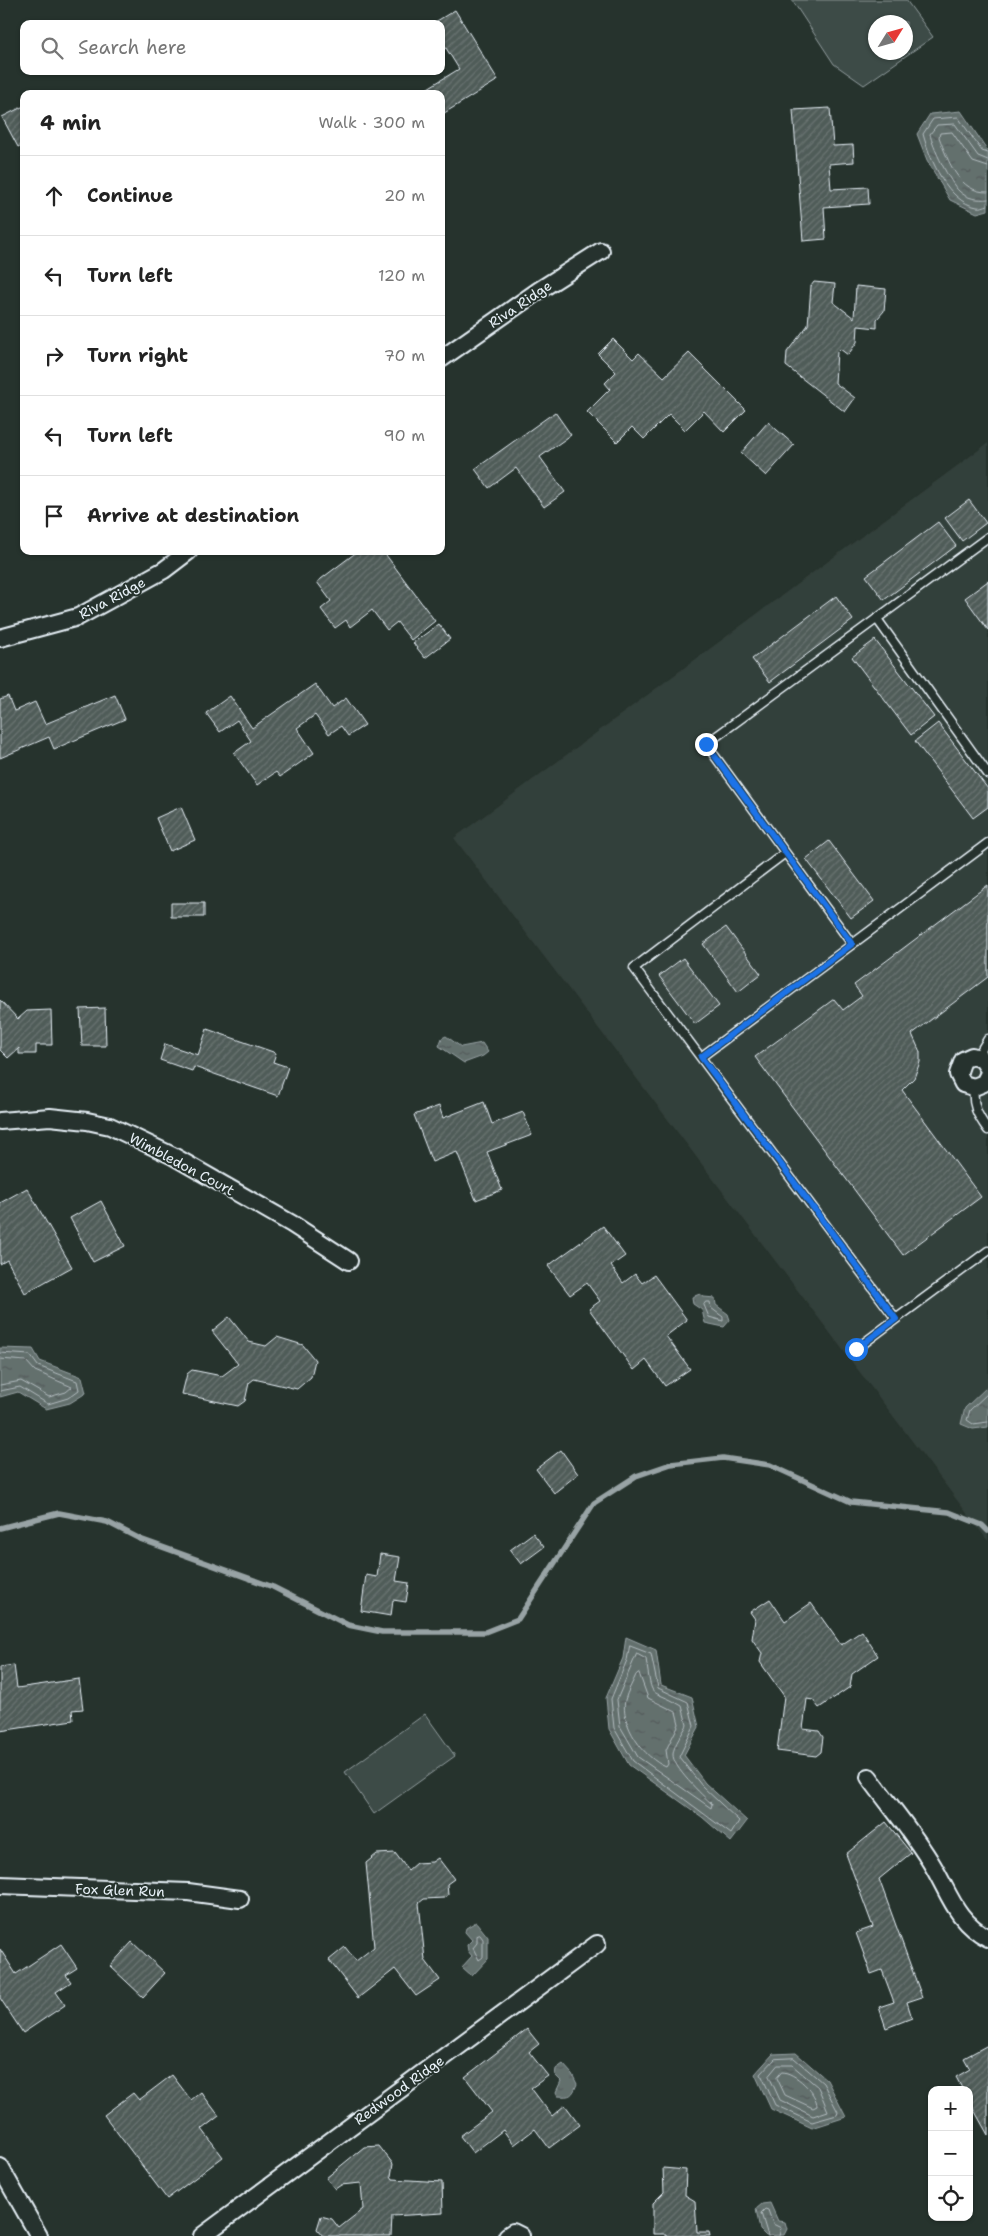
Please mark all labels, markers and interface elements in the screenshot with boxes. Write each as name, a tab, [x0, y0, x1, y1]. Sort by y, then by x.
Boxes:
north arrow	[868, 15, 913, 60]
search box	[20, 20, 445, 75]
icon: search	[38, 34, 66, 62]
text: Search here	[78, 35, 187, 60]
text: 4 min	[40, 109, 101, 137]
text: Walk · 300 m	[318, 112, 425, 133]
icon: ahead	[40, 182, 68, 210]
text: Continue	[87, 183, 173, 208]
text: 20 m	[384, 185, 425, 206]
icon: left	[40, 262, 68, 290]
text: Turn left	[87, 263, 173, 288]
text: 120 m	[378, 265, 425, 286]
street label: Riva Ridge	[485, 276, 555, 332]
icon: right	[40, 342, 68, 370]
text: Turn right	[87, 343, 188, 368]
text: 70 m	[384, 345, 425, 366]
icon: left	[40, 422, 68, 450]
text: Turn left	[87, 423, 173, 448]
text: 90 m	[384, 425, 425, 446]
icon: arrive	[40, 502, 68, 530]
text: Arrive at destination	[87, 503, 299, 528]
street label: Riva Ridge	[76, 573, 148, 623]
route end	[695, 733, 718, 756]
street label: Wimbledon Court	[126, 1129, 238, 1199]
route start	[845, 1338, 868, 1361]
street label: Fox Glen Run	[75, 1879, 165, 1901]
street label: Redwood Ridge	[350, 2051, 448, 2129]
map controls	[928, 2086, 973, 2221]
button: +	[928, 2086, 973, 2131]
button: −	[928, 2131, 973, 2176]
button: locate	[928, 2176, 973, 2221]

